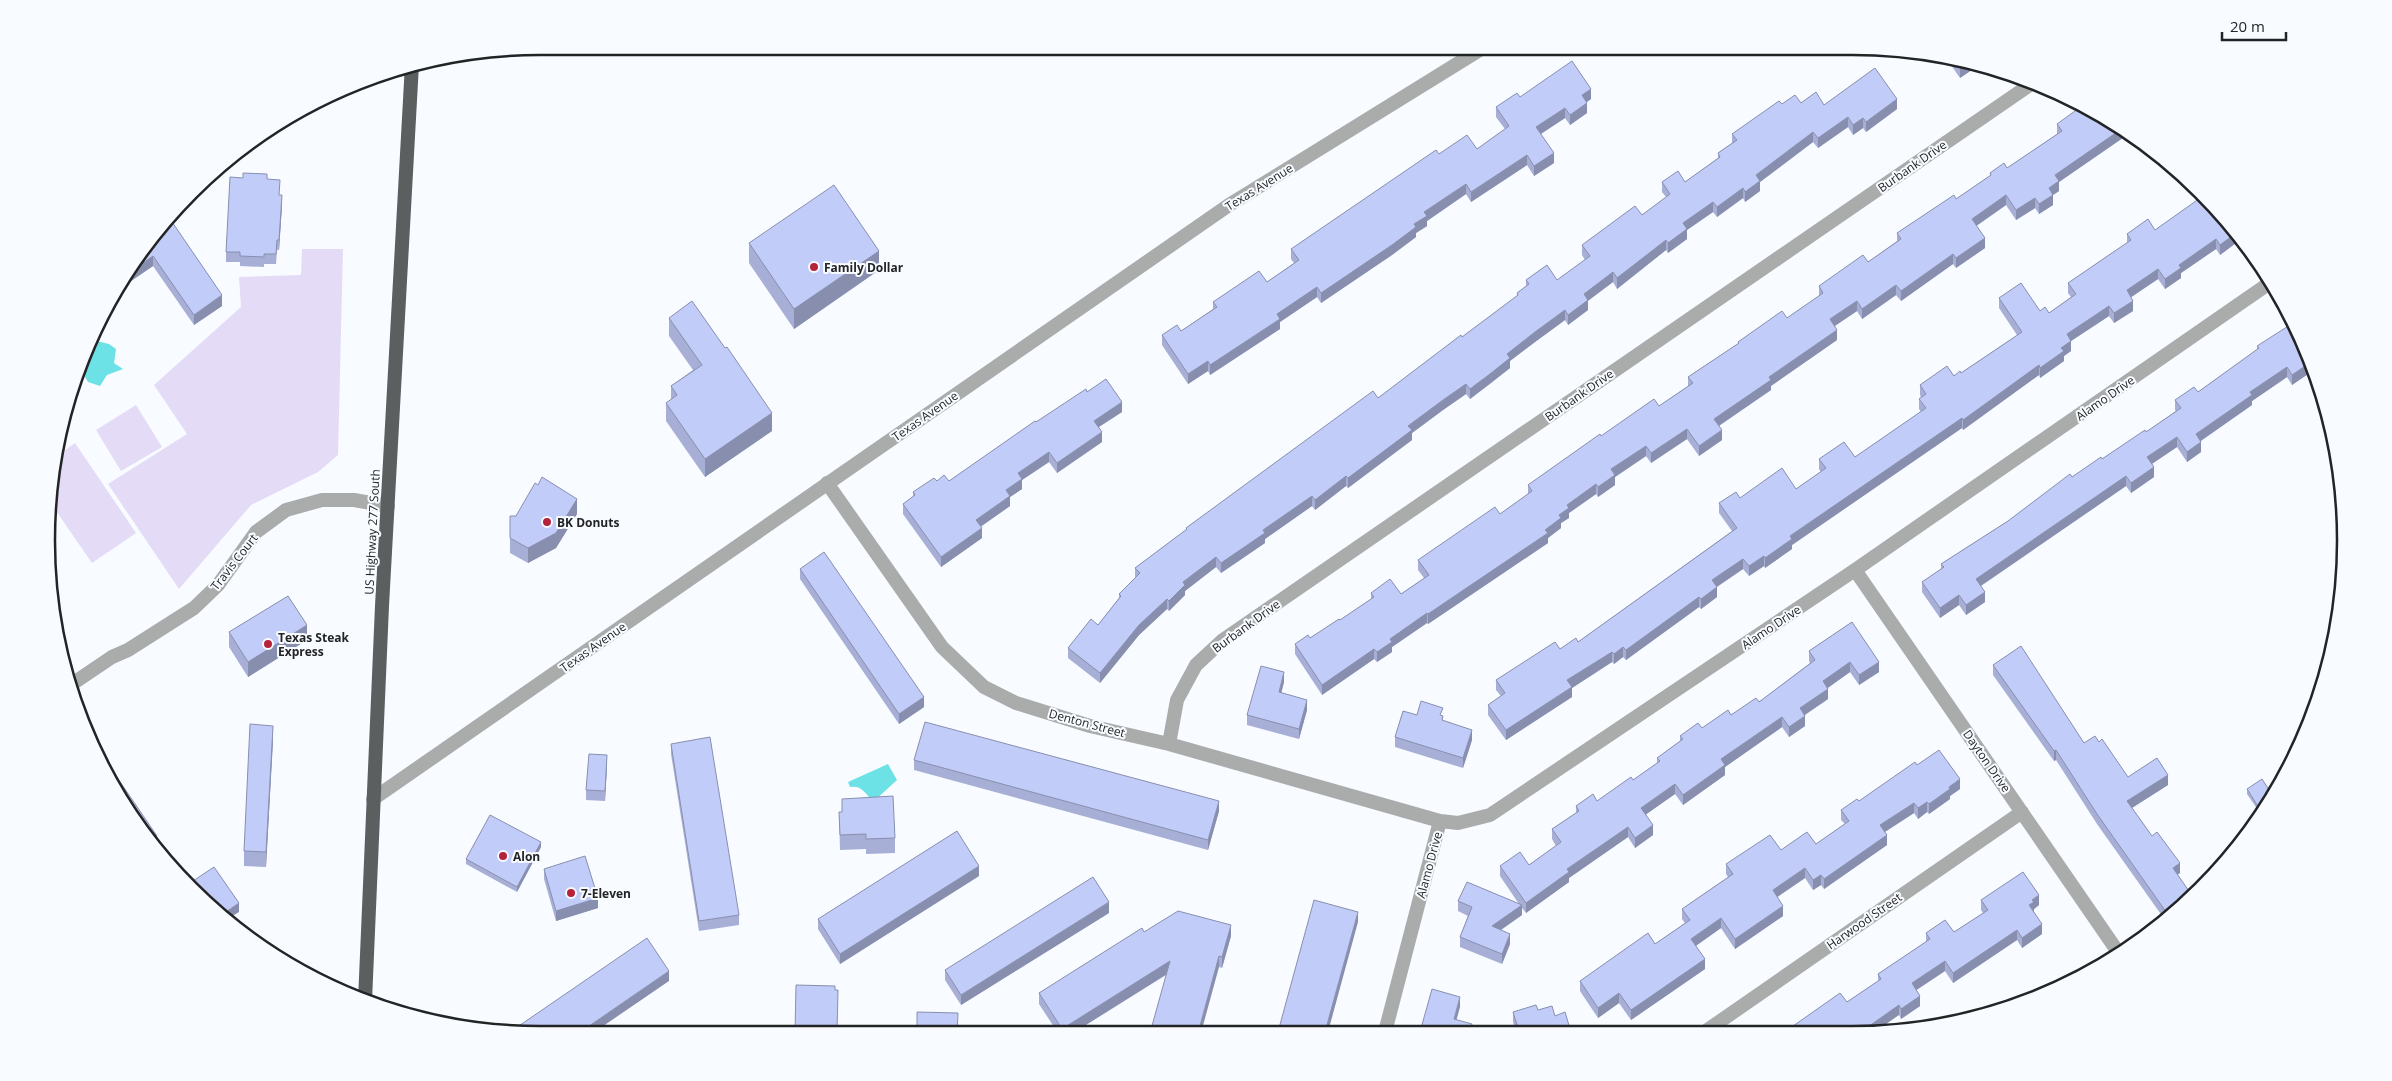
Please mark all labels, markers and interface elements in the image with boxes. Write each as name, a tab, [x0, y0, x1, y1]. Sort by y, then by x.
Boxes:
scale bar	[2222, 10, 2286, 42]
text: 20 m	[2230, 16, 2265, 36]
street label: Burbank Drive	[1874, 136, 1950, 196]
street label: Texas Avenue	[1222, 159, 1296, 215]
place label: Family Dollar	[824, 259, 904, 276]
marker: Family Dollar	[808, 261, 820, 273]
street label: Burbank Drive	[1541, 365, 1617, 425]
street label: Alamo Drive	[2072, 371, 2138, 424]
street label: Texas Avenue	[889, 387, 962, 445]
street label: US Highway 277 South	[360, 469, 384, 595]
place label: BK Donuts	[557, 514, 619, 531]
marker: BK Donuts	[541, 516, 553, 528]
street label: Travis Court	[207, 530, 261, 594]
street label: Burbank Drive	[1209, 595, 1284, 656]
street label: Alamo Drive	[1738, 601, 1804, 653]
street label: Texas Avenue	[557, 618, 630, 676]
place label: Texas Steak Express	[278, 629, 349, 660]
marker: Texas Steak Express	[262, 638, 274, 650]
street label: Denton Street	[1047, 705, 1127, 741]
street label: Dayton Drive	[1959, 726, 2015, 796]
street label: Alamo Drive	[1412, 830, 1446, 900]
place label: Alon	[513, 848, 540, 865]
marker: Alon	[497, 850, 509, 862]
place label: 7-Eleven	[581, 885, 631, 902]
marker: 7-Eleven	[565, 887, 577, 899]
street label: Harwood Street	[1823, 889, 1905, 953]

